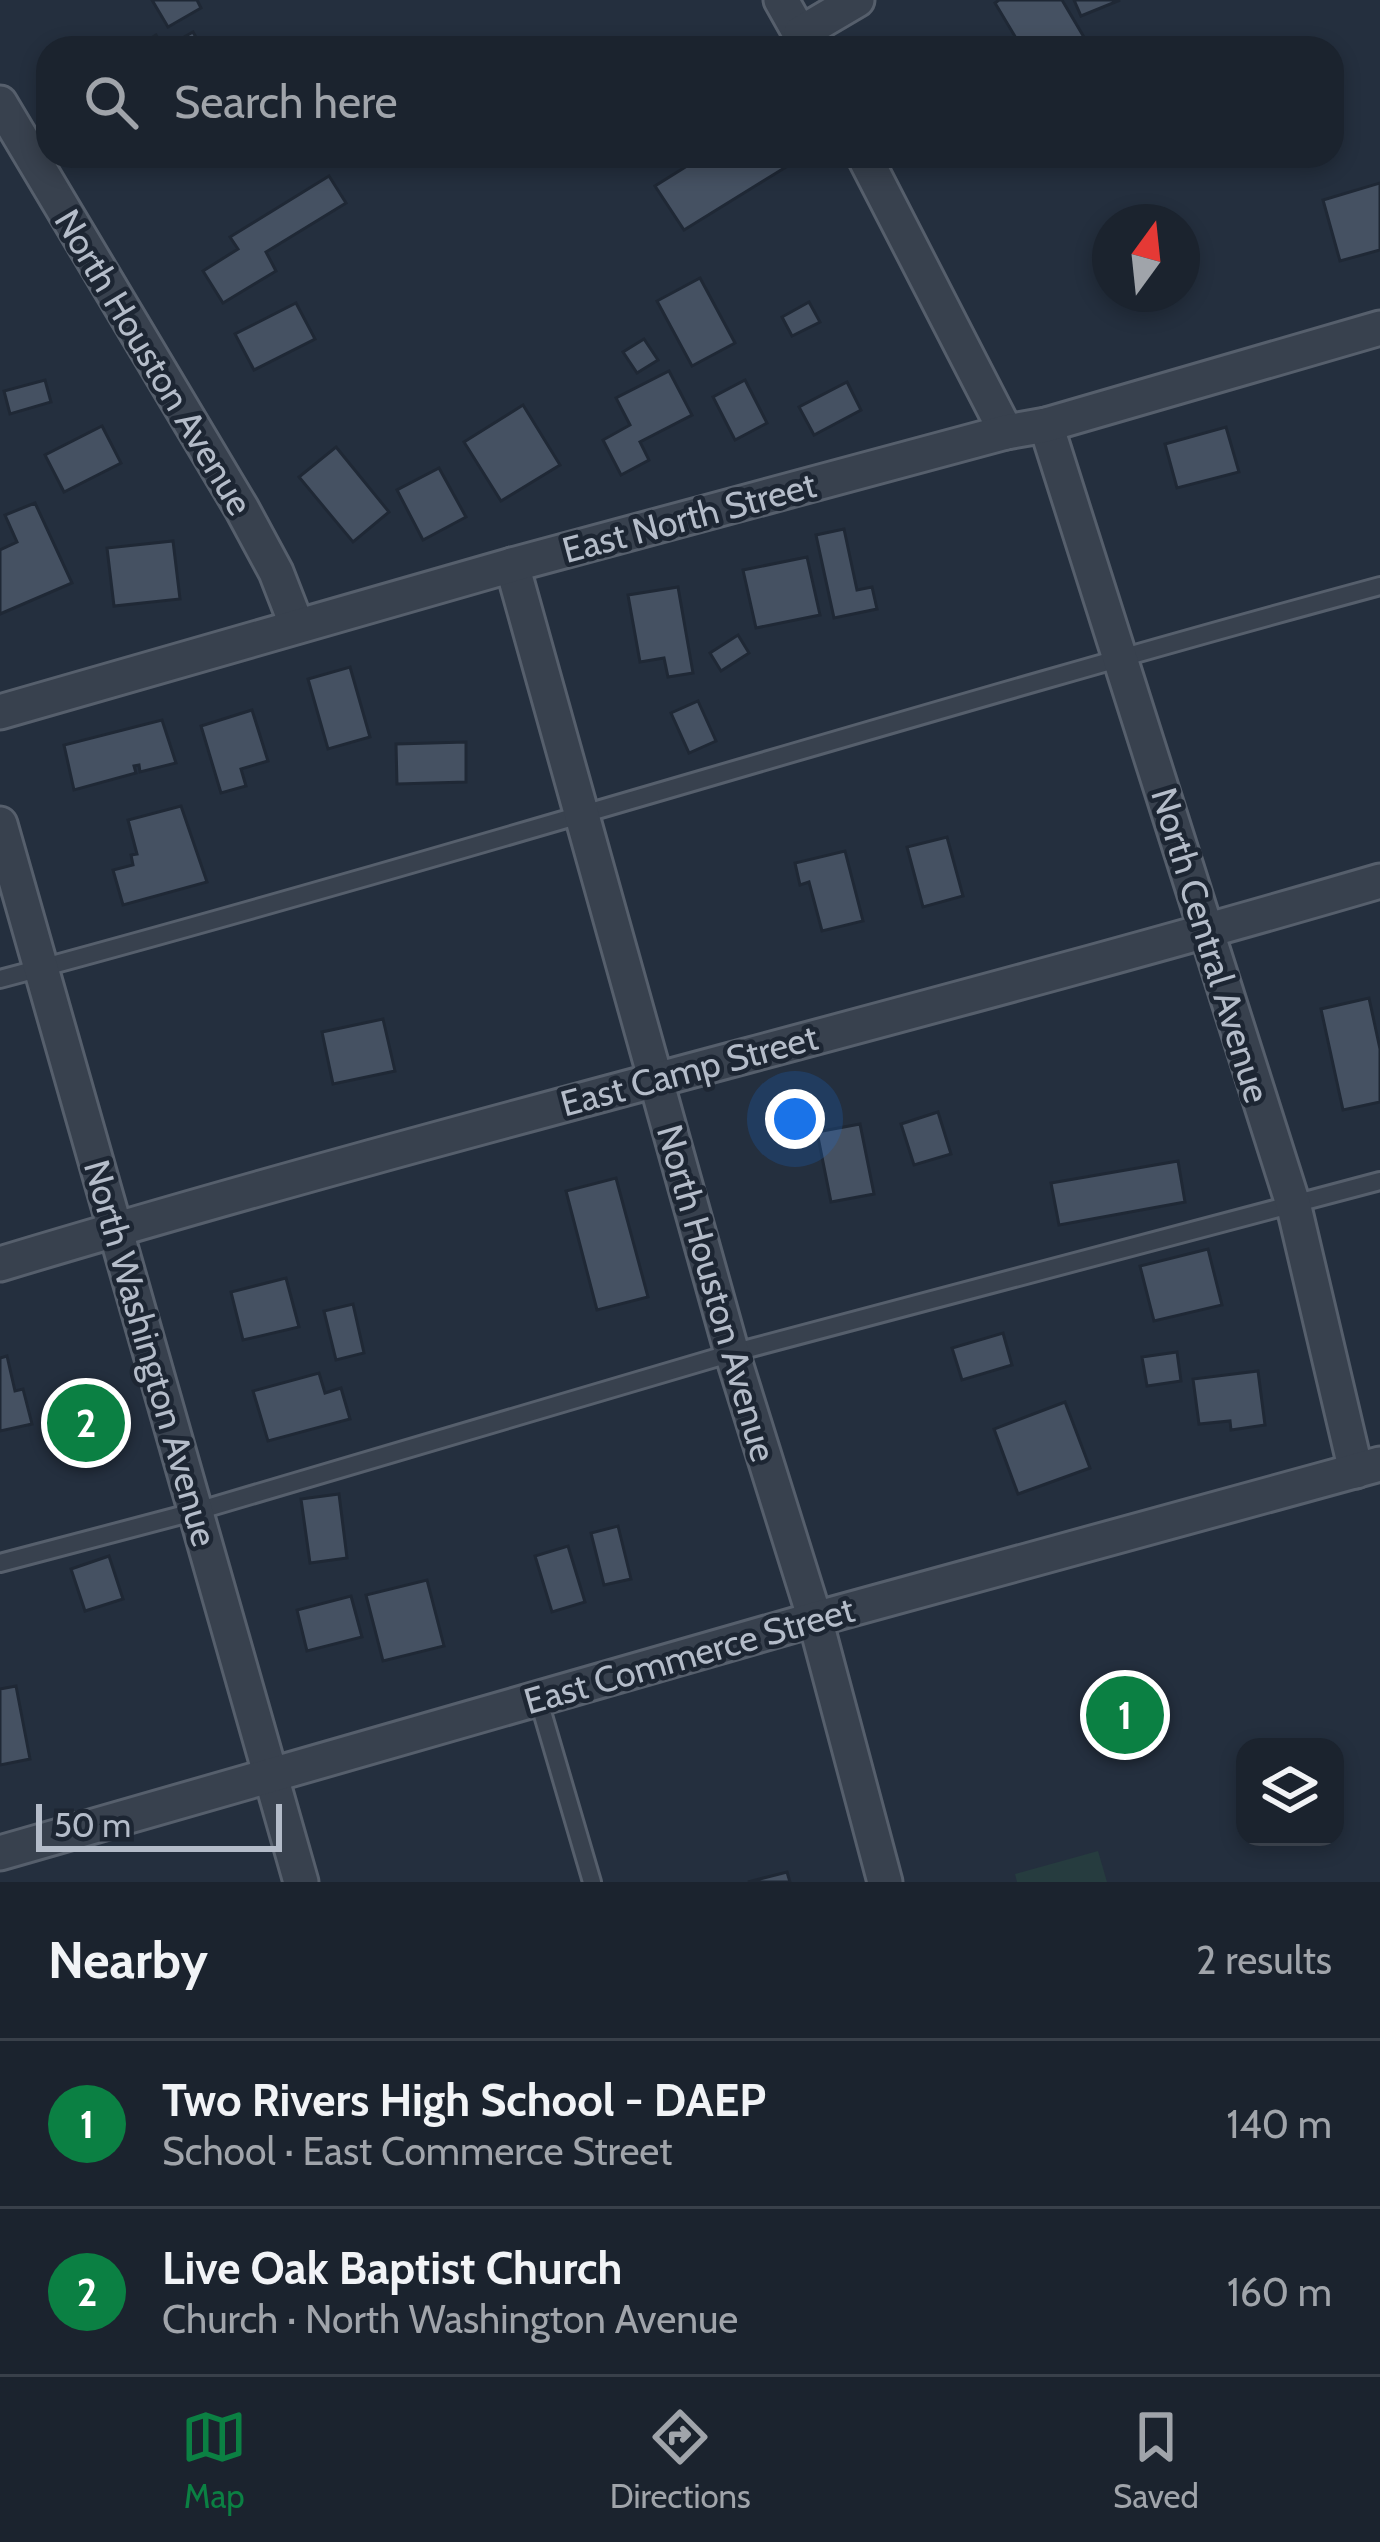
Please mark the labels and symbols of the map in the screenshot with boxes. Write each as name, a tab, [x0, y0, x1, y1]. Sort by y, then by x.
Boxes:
street label: North Houston Avenue	[45, 201, 263, 523]
north arrow	[1092, 204, 1200, 312]
street label: East North Street	[557, 462, 821, 572]
street label: North Central Avenue	[1142, 782, 1280, 1108]
street label: East Camp Street	[556, 1015, 822, 1125]
your location	[765, 1089, 825, 1149]
street label: North Houston Avenue	[648, 1119, 786, 1467]
street label: North Washington Avenue	[75, 1155, 227, 1551]
pin: 2	[47, 1378, 125, 1468]
street label: East Commerce Street	[519, 1587, 859, 1723]
pin: 1	[1086, 1670, 1164, 1760]
scale bar	[36, 1798, 282, 1851]

